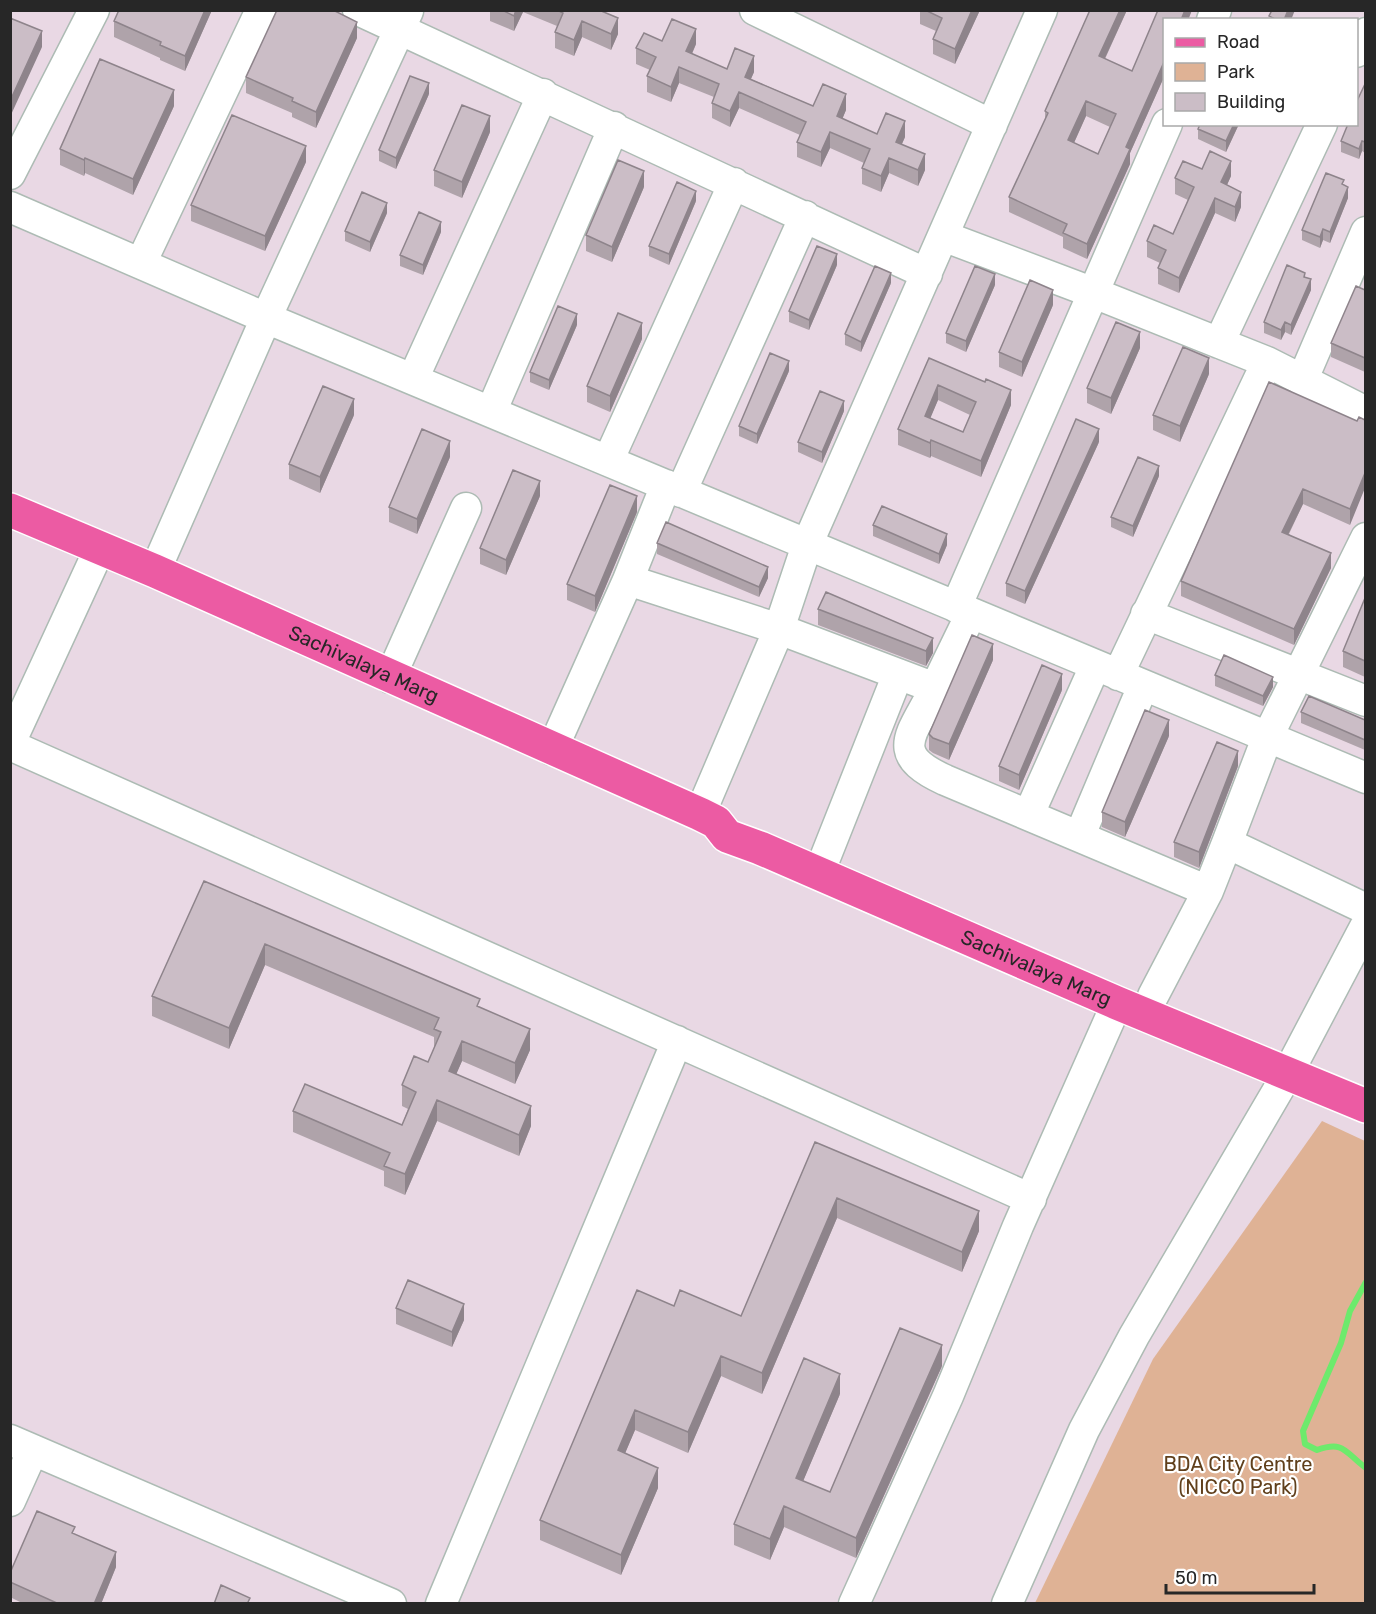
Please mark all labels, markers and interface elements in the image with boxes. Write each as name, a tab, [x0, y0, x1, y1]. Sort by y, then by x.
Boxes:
legend	[1163, 18, 1358, 126]
text: Road	[1217, 31, 1260, 53]
text: Park	[1217, 61, 1255, 83]
text: Building	[1217, 91, 1285, 113]
street label: Sachivalaya Marg	[285, 620, 443, 708]
street label: Sachivalaya Marg	[957, 925, 1115, 1011]
park label: BDA City Centre (NICCO Park)	[1164, 1452, 1312, 1499]
scale bar	[1166, 1557, 1314, 1595]
text: 50 m	[1175, 1567, 1218, 1589]

